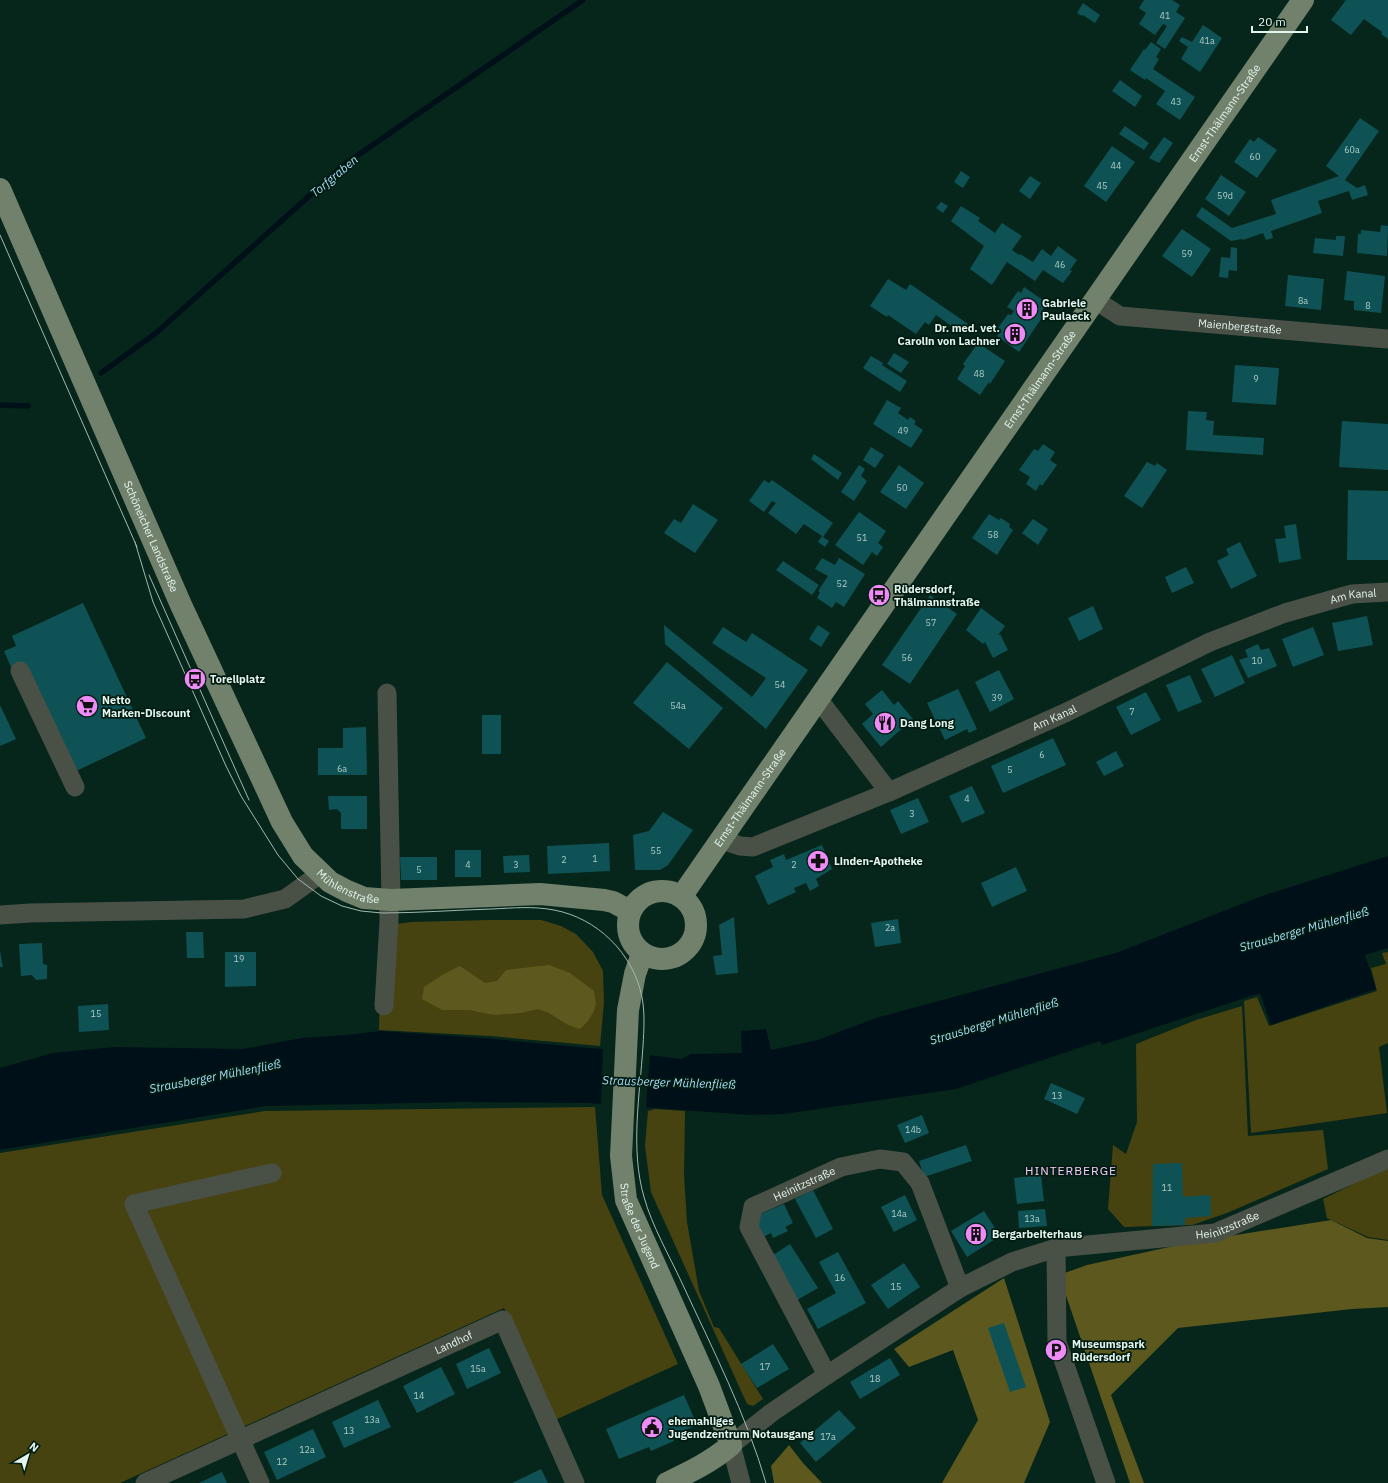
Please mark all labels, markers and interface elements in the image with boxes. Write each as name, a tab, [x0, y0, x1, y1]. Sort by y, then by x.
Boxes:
scale bar	[1252, 8, 1307, 34]
house number: 41	[1160, 10, 1170, 21]
text: 20 m	[1258, 14, 1286, 29]
house number: 41a	[1199, 35, 1215, 46]
street label: Ernst-Thälmann-Straße	[1186, 61, 1264, 165]
house number: 43	[1171, 96, 1181, 107]
house number: 60a	[1344, 144, 1360, 155]
house number: 60	[1250, 151, 1260, 162]
water label: Torfgraben	[307, 152, 361, 200]
house number: 44	[1111, 160, 1121, 171]
house number: 45	[1097, 180, 1107, 191]
house number: 59d	[1217, 190, 1233, 201]
house number: 59	[1182, 248, 1192, 259]
house number: 46	[1055, 259, 1065, 270]
house number: 8a	[1298, 295, 1308, 306]
building icon: Gabriele Paulaeck	[1014, 296, 1040, 322]
place label: Gabriele Paulaeck	[1042, 296, 1090, 323]
house number: 8	[1365, 300, 1371, 311]
street label: Maienbergstraße	[1197, 316, 1282, 337]
place label: Dr. med. vet. Carolin von Lachner	[898, 321, 1001, 348]
building icon: Dr. med. vet. Carolin von Lachner	[1002, 321, 1028, 347]
street label: Ernst-Thälmann-Straße	[1001, 328, 1079, 431]
house number: 48	[974, 368, 984, 379]
house number: 9	[1253, 373, 1259, 384]
house number: 49	[898, 425, 908, 436]
street label: Schöneicher Landstraße	[121, 479, 182, 594]
house number: 50	[897, 482, 907, 493]
house number: 58	[988, 529, 998, 540]
house number: 51	[857, 532, 867, 543]
house number: 52	[837, 578, 847, 589]
bus stop icon: Rüdersdorf, Thälmannstraße	[866, 582, 892, 608]
place label: Rüdersdorf, Thälmannstraße	[894, 582, 980, 609]
street label: Am Kanal	[1328, 586, 1377, 607]
house number: 57	[926, 617, 936, 628]
house number: 56	[902, 652, 912, 663]
house number: 10	[1252, 655, 1262, 666]
bus stop icon: Torellplatz	[182, 666, 208, 692]
place label: Torellplatz	[210, 672, 265, 686]
house number: 54	[775, 679, 785, 690]
house number: 39	[992, 692, 1002, 703]
supermarket icon: Netto Marken-Discount	[74, 693, 100, 719]
place label: Netto Marken-Discount	[102, 693, 190, 720]
house number: 54a	[670, 700, 686, 711]
street label: Am Kanal	[1030, 701, 1079, 734]
house number: 7	[1129, 706, 1135, 717]
restaurant icon: Dang Long	[872, 710, 898, 736]
place label: Dang Long	[900, 716, 955, 730]
street label: Ernst-Thälmann-Straße	[711, 746, 789, 849]
house number: 6	[1039, 749, 1045, 760]
house number: 6a	[337, 763, 347, 774]
house number: 5	[1007, 764, 1013, 775]
house number: 4	[964, 793, 970, 804]
house number: 3	[909, 808, 915, 819]
house number: 55	[651, 845, 661, 856]
pharmacy icon: Linden-Apotheke	[805, 848, 831, 874]
house number: 1	[592, 853, 598, 864]
house number: 2	[561, 854, 567, 865]
place label: Linden-Apotheke	[834, 854, 923, 868]
house number: 4	[465, 859, 471, 870]
house number: 3	[513, 859, 519, 870]
house number: 2	[791, 859, 797, 870]
house number: 5	[416, 864, 422, 875]
street label: Mühlenstraße	[314, 866, 380, 906]
water label: Strausberger Mühlenfließ	[1238, 903, 1371, 955]
house number: 2a	[885, 922, 895, 933]
house number: 19	[234, 953, 244, 964]
water label: Strausberger Mühlenfließ	[928, 994, 1060, 1048]
house number: 15	[91, 1008, 101, 1019]
water label: Strausberger Mühlenfließ	[148, 1056, 282, 1096]
water label: Strausberger Mühlenfließ	[602, 1072, 736, 1092]
house number: 13	[1052, 1090, 1062, 1101]
house number: 14b	[905, 1124, 921, 1135]
district label: HINTERBERGE	[1025, 1163, 1117, 1178]
street label: Heinitzstraße	[771, 1164, 838, 1204]
street label: Straße der Jugend	[617, 1182, 663, 1271]
house number: 11	[1162, 1182, 1172, 1193]
house number: 14a	[891, 1208, 907, 1219]
street label: Heinitzstraße	[1195, 1208, 1261, 1242]
house number: 13a	[1024, 1213, 1040, 1224]
building icon: Bergarbeiterhaus	[963, 1221, 989, 1247]
place label: Bergarbeiterhaus	[992, 1227, 1083, 1241]
house number: 16	[835, 1272, 845, 1283]
house number: 15	[891, 1281, 901, 1292]
street label: Landhof	[432, 1328, 475, 1357]
parking icon: Museumspark Rüdersdorf	[1043, 1337, 1069, 1363]
place label: Museumspark Rüdersdorf	[1072, 1337, 1146, 1364]
house number: 17	[760, 1361, 770, 1372]
house number: 15a	[470, 1363, 486, 1374]
house number: 18	[870, 1373, 880, 1384]
house number: 14	[414, 1390, 424, 1401]
house number: 13a	[364, 1414, 380, 1425]
public building icon: ehemahliges Jugendzentrum Notausgang	[639, 1414, 665, 1440]
place label: ehemahliges Jugendzentrum Notausgang	[668, 1414, 815, 1441]
house number: 13	[344, 1425, 354, 1436]
house number: 17a	[820, 1431, 836, 1442]
north arrow	[8, 1435, 48, 1475]
text: N	[27, 1439, 42, 1455]
house number: 12a	[299, 1444, 315, 1455]
house number: 12	[277, 1456, 287, 1467]

